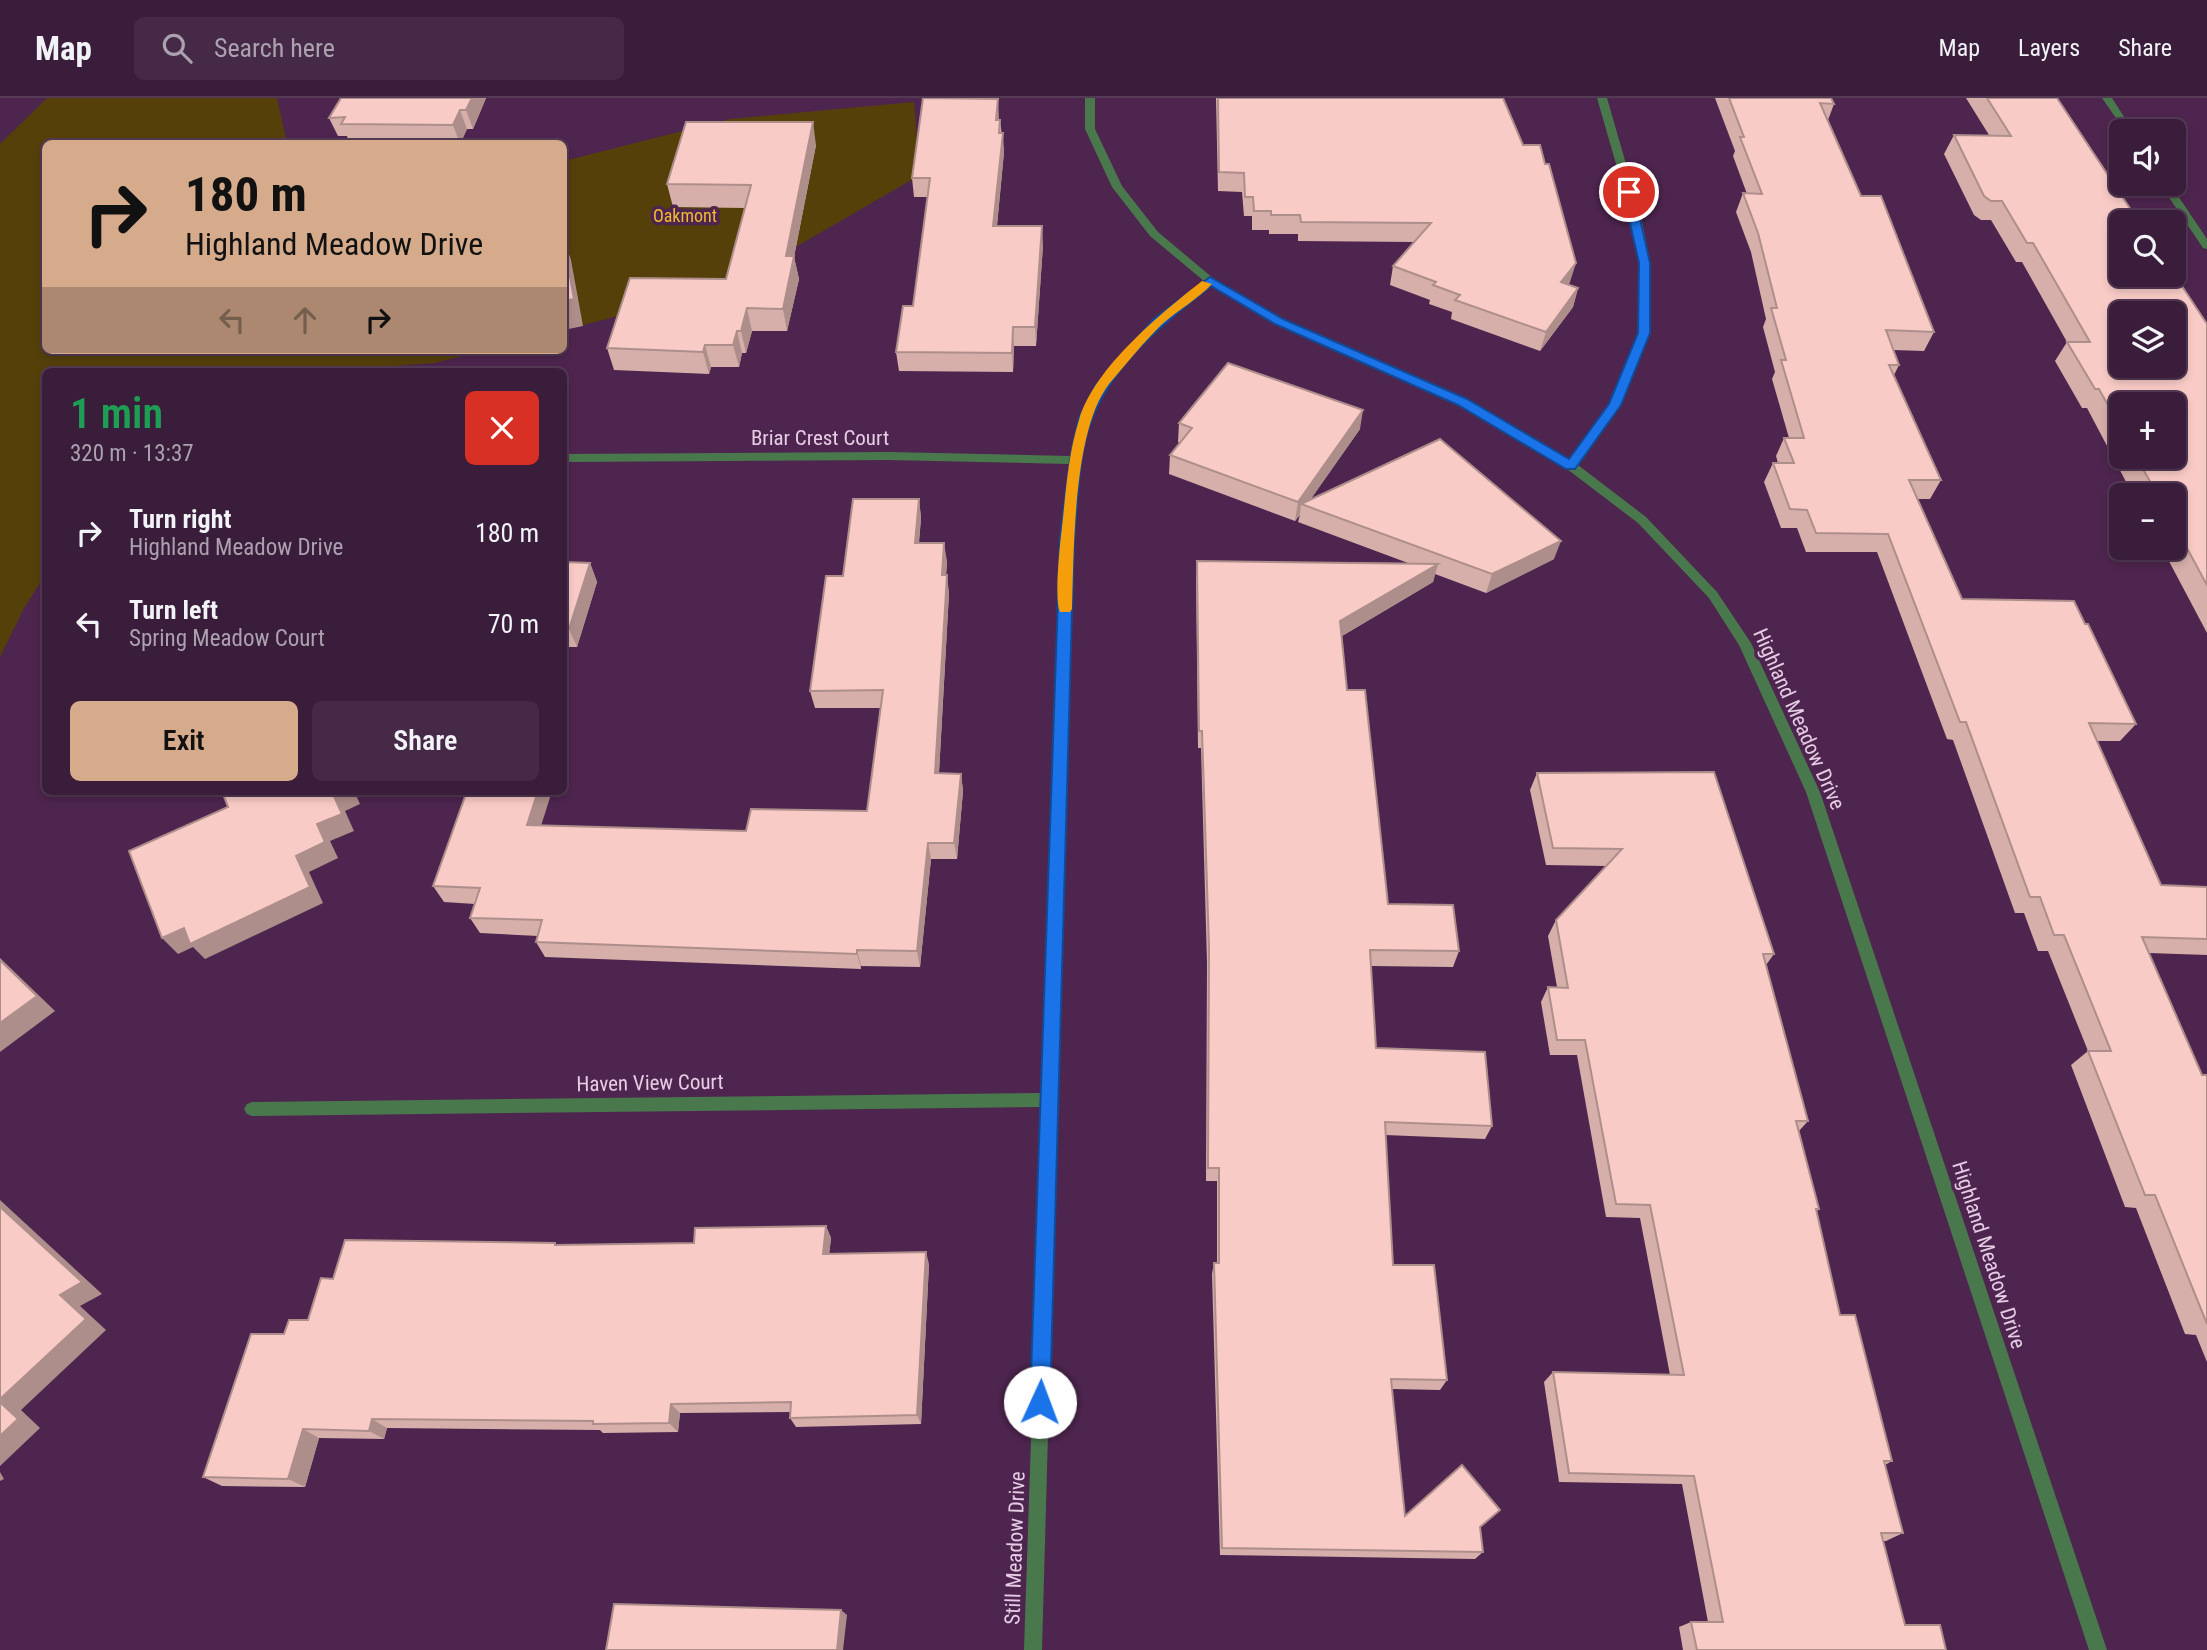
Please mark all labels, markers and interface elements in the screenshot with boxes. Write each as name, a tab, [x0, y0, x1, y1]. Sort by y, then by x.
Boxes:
search box	[134, 17, 624, 80]
text: Map	[35, 29, 92, 68]
icon: search	[158, 29, 196, 67]
text: Search here	[214, 33, 335, 63]
text: Map	[1939, 34, 1980, 62]
text: Layers	[2018, 34, 2080, 62]
text: Share	[2118, 34, 2172, 62]
map controls	[2109, 119, 2186, 560]
button: sound	[2109, 119, 2186, 196]
pin	[1599, 162, 1659, 222]
text: 180 m	[185, 166, 307, 223]
icon: right	[70, 168, 161, 259]
icon: arrive	[1610, 173, 1648, 211]
park label: Oakmont	[653, 205, 717, 226]
button: search	[2109, 210, 2186, 287]
text: Highland Meadow Drive	[185, 225, 483, 263]
icon: left	[213, 301, 251, 339]
icon: ahead	[286, 301, 324, 339]
icon: right	[359, 301, 397, 339]
button: layers	[2109, 301, 2186, 378]
text: 1 min	[70, 389, 163, 438]
button: close	[465, 391, 539, 465]
button: +	[2109, 392, 2186, 469]
street label: Briar Crest Court	[751, 426, 889, 450]
text: 320 m · 13:37	[70, 440, 194, 467]
button: −	[2109, 483, 2186, 560]
text: Turn right	[129, 504, 231, 534]
icon: right	[70, 514, 108, 552]
text: 180 m	[475, 518, 539, 548]
text: Highland Meadow Drive	[129, 534, 343, 561]
text: Turn left	[129, 595, 218, 625]
icon: left	[70, 605, 108, 643]
text: 70 m	[488, 609, 539, 639]
text: Spring Meadow Court	[129, 625, 325, 652]
street label: Highland Meadow Drive	[1748, 625, 1850, 813]
button: Exit	[70, 701, 298, 781]
button: Share	[312, 701, 539, 781]
street label: Haven View Court	[576, 1070, 724, 1096]
street label: Highland Meadow Drive	[1947, 1158, 2031, 1352]
position arrow	[1003, 1365, 1077, 1439]
street label: Still Meadow Drive	[1000, 1471, 1030, 1625]

